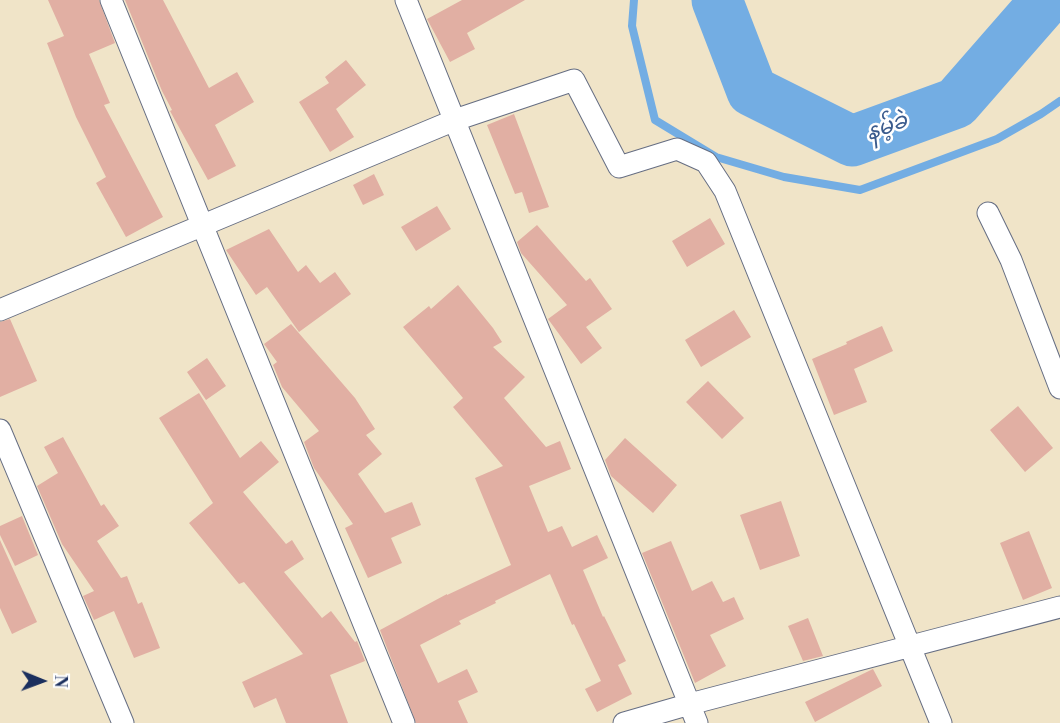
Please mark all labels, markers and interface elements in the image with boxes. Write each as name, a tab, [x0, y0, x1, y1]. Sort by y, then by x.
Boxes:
water label: နမ့်ခဲ	[863, 108, 911, 148]
north arrow	[12, 651, 72, 711]
text: N	[50, 675, 70, 688]

